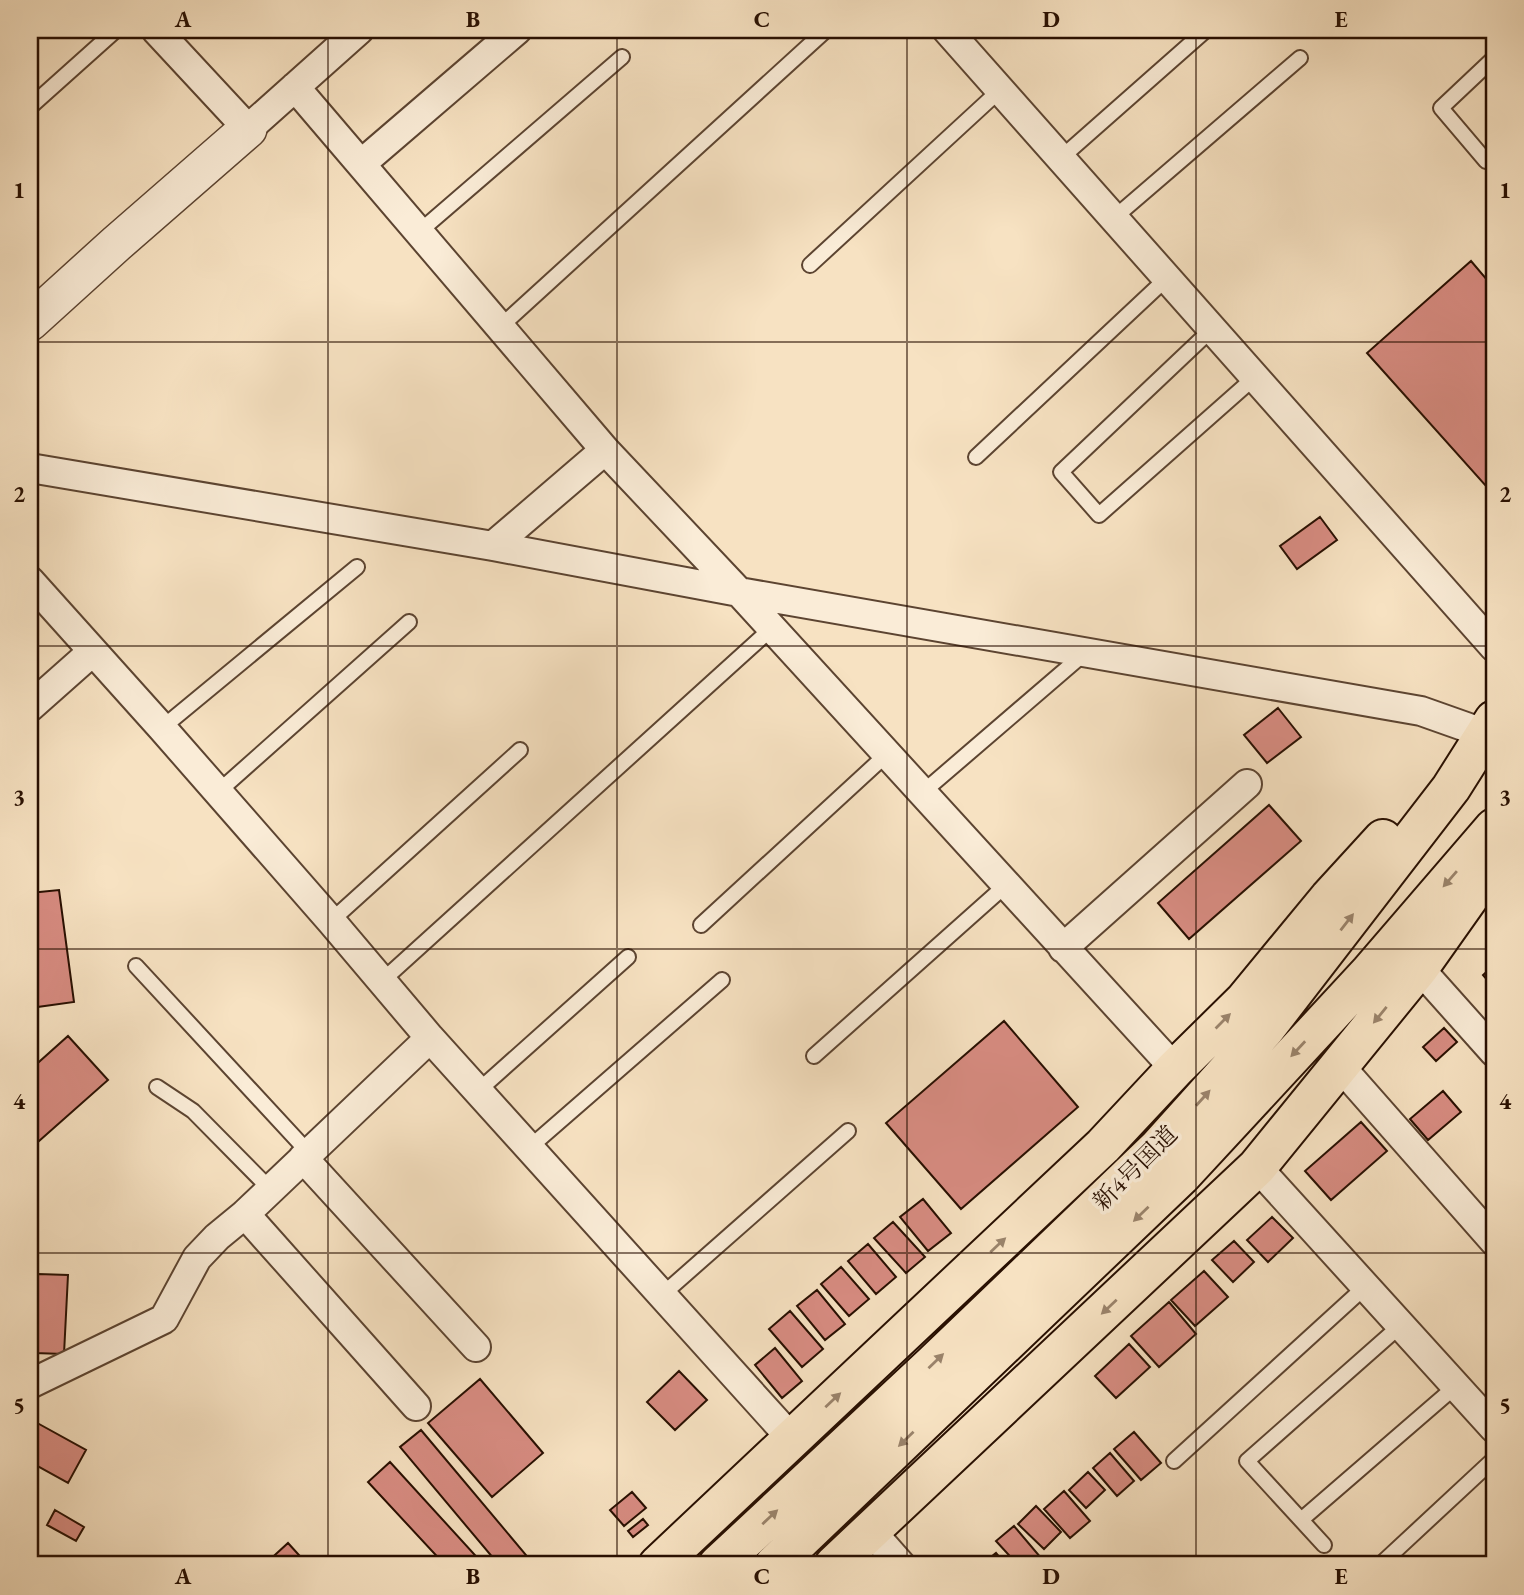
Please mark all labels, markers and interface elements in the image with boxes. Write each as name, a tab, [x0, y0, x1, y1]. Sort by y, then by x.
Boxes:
text: A	[174, 4, 192, 34]
text: B	[466, 4, 480, 34]
text: C	[754, 4, 770, 34]
text: D	[1042, 4, 1060, 34]
text: E	[1334, 4, 1348, 34]
text: 1	[13, 175, 25, 205]
text: 1	[1499, 175, 1511, 205]
text: 2	[13, 479, 25, 509]
text: 2	[1499, 479, 1511, 509]
text: 3	[13, 782, 25, 812]
text: 3	[1499, 782, 1511, 812]
one-way arrow	[1443, 871, 1458, 888]
one-way arrow	[1339, 914, 1354, 932]
one-way arrow	[1373, 1007, 1388, 1024]
one-way arrow	[1215, 1013, 1232, 1030]
one-way arrow	[1291, 1040, 1307, 1057]
text: 4	[13, 1086, 26, 1116]
text: 4	[1499, 1086, 1512, 1116]
one-way arrow	[1194, 1090, 1210, 1107]
street label: 新4号国道	[1086, 1119, 1184, 1217]
one-way arrow	[1133, 1205, 1150, 1221]
one-way arrow	[989, 1237, 1006, 1253]
one-way arrow	[1101, 1298, 1118, 1314]
one-way arrow	[927, 1353, 945, 1369]
text: 5	[13, 1390, 25, 1420]
text: 5	[1499, 1390, 1511, 1420]
one-way arrow	[824, 1393, 841, 1409]
one-way arrow	[898, 1430, 915, 1446]
one-way arrow	[761, 1509, 778, 1525]
text: A	[174, 1561, 192, 1591]
text: B	[466, 1561, 480, 1591]
text: C	[754, 1561, 770, 1591]
text: D	[1042, 1561, 1060, 1591]
text: E	[1334, 1561, 1348, 1591]

